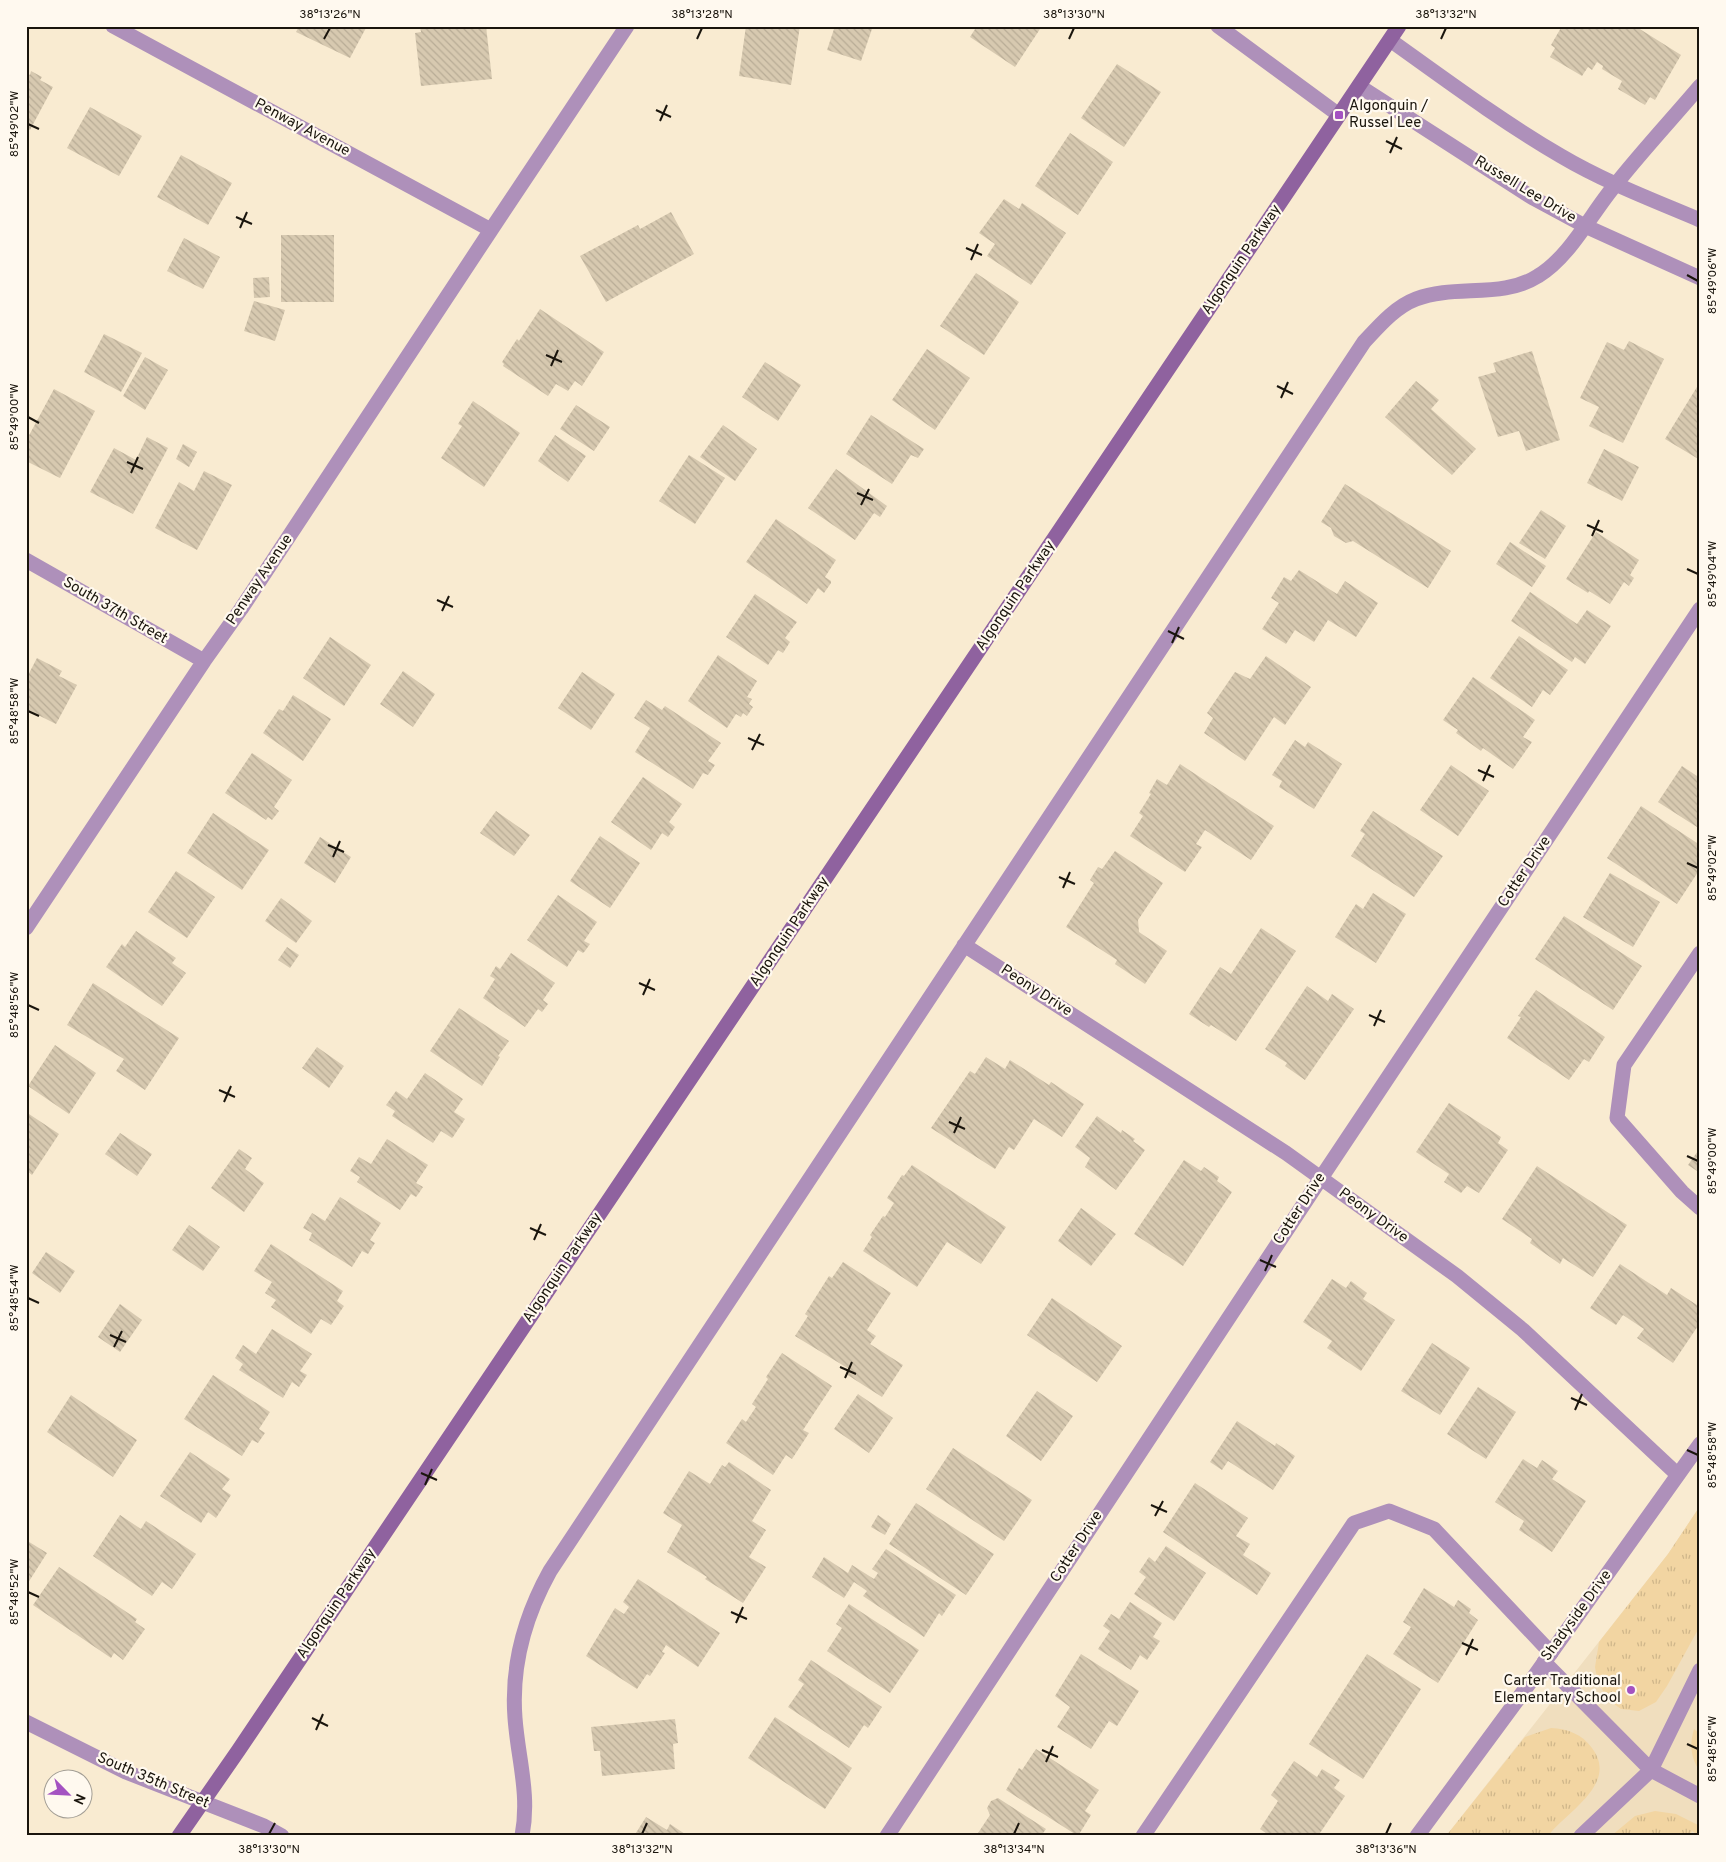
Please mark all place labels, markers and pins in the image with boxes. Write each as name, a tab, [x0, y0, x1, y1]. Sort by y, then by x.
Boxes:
place label: Algonquin / Russel Lee	[1349, 97, 1429, 133]
marker: Algonquin / Russel Lee	[1333, 109, 1345, 121]
place label: Carter Traditional Elementary School	[1494, 1672, 1621, 1708]
marker: Carter Traditional Elementary School	[1625, 1684, 1637, 1696]

